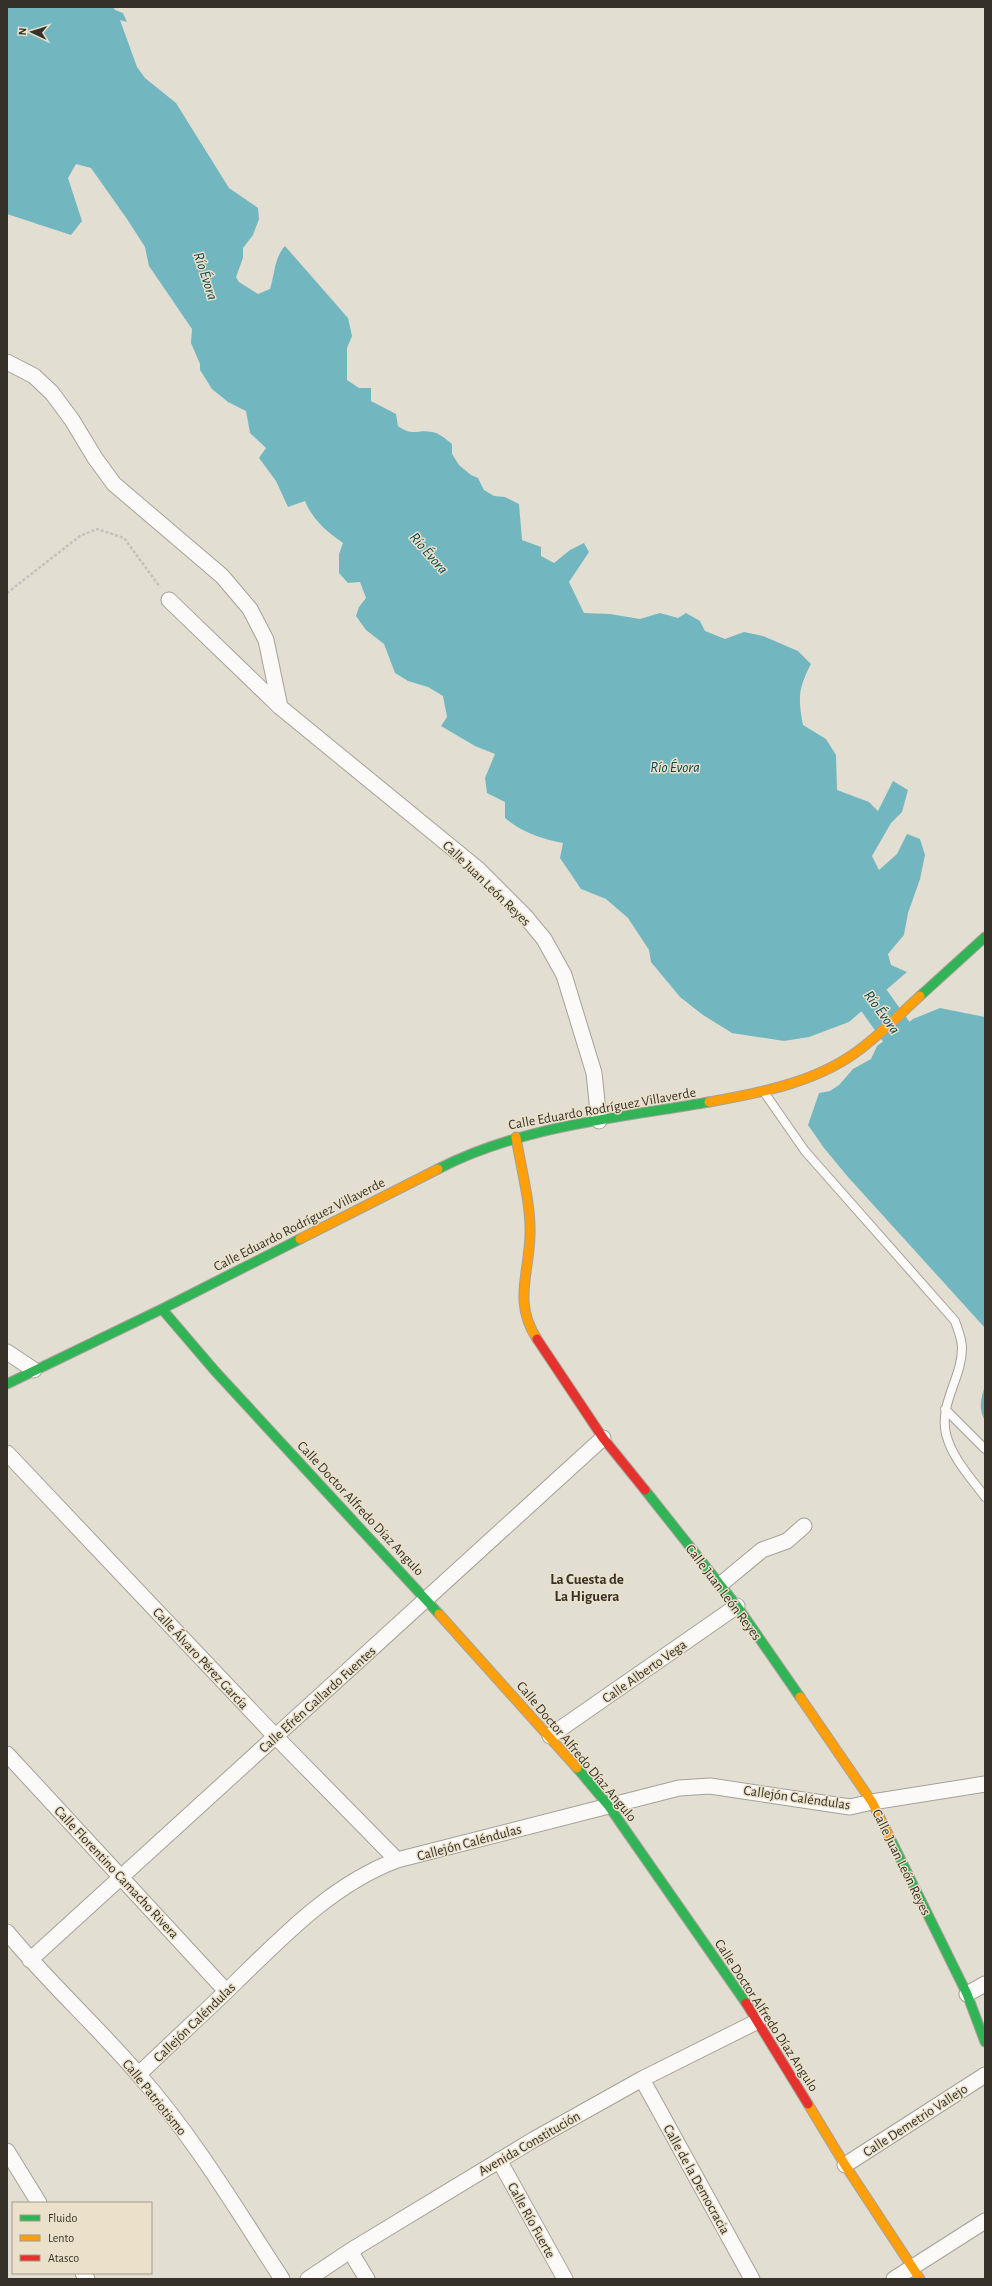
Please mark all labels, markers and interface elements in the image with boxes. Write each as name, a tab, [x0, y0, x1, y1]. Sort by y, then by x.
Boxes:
north arrow	[12, 12, 52, 52]
text: N	[17, 27, 28, 36]
water label: Río Évora	[191, 250, 222, 302]
water label: Río Évora	[407, 528, 452, 577]
water label: Río Évora	[650, 758, 700, 775]
street label: Calle Juan León Reyes	[440, 838, 533, 929]
water label: Río Évora	[861, 987, 904, 1037]
street label: Calle Eduardo Rodríguez Villaverde	[507, 1086, 697, 1132]
street label: Calle Eduardo Rodríguez Villaverde	[212, 1175, 387, 1274]
street label: Calle Doctor Alfredo Díaz Angulo	[294, 1439, 426, 1579]
street label: Calle Juan León Reyes	[683, 1542, 764, 1643]
district label: La Cuesta de La Higuera	[550, 1572, 624, 1604]
street label: Calle Álvaro Pérez García	[150, 1603, 253, 1713]
street label: Calle Alberto Vega	[600, 1637, 690, 1706]
street label: Calle Efrén Gallardo Fuentes	[257, 1644, 379, 1756]
street label: Calle Doctor Alfredo Díaz Angulo	[514, 1679, 639, 1824]
street label: Callejón Caléndulas	[743, 1784, 851, 1812]
street label: Calle Florentino Camacho Rivera	[51, 1804, 182, 1942]
street label: Calle Juan León Reyes	[869, 1807, 933, 1918]
street label: Callejón Caléndulas	[416, 1822, 523, 1864]
street label: Calle Doctor Alfredo Díaz Angulo	[712, 1937, 821, 2094]
street label: Callejón Caléndulas	[151, 1980, 238, 2065]
street label: Calle Patriotismo	[119, 2057, 189, 2138]
street label: Calle Demetrio Vallejo	[861, 2082, 970, 2160]
street label: Avenida Constitución	[476, 2109, 583, 2179]
street label: Calle de la Democracia	[660, 2122, 732, 2237]
street label: Calle Río Fuerte	[505, 2180, 558, 2261]
legend	[12, 2202, 152, 2274]
text: Fluido	[48, 2212, 77, 2224]
text: Lento	[48, 2232, 74, 2244]
text: Atasco	[48, 2252, 79, 2264]

